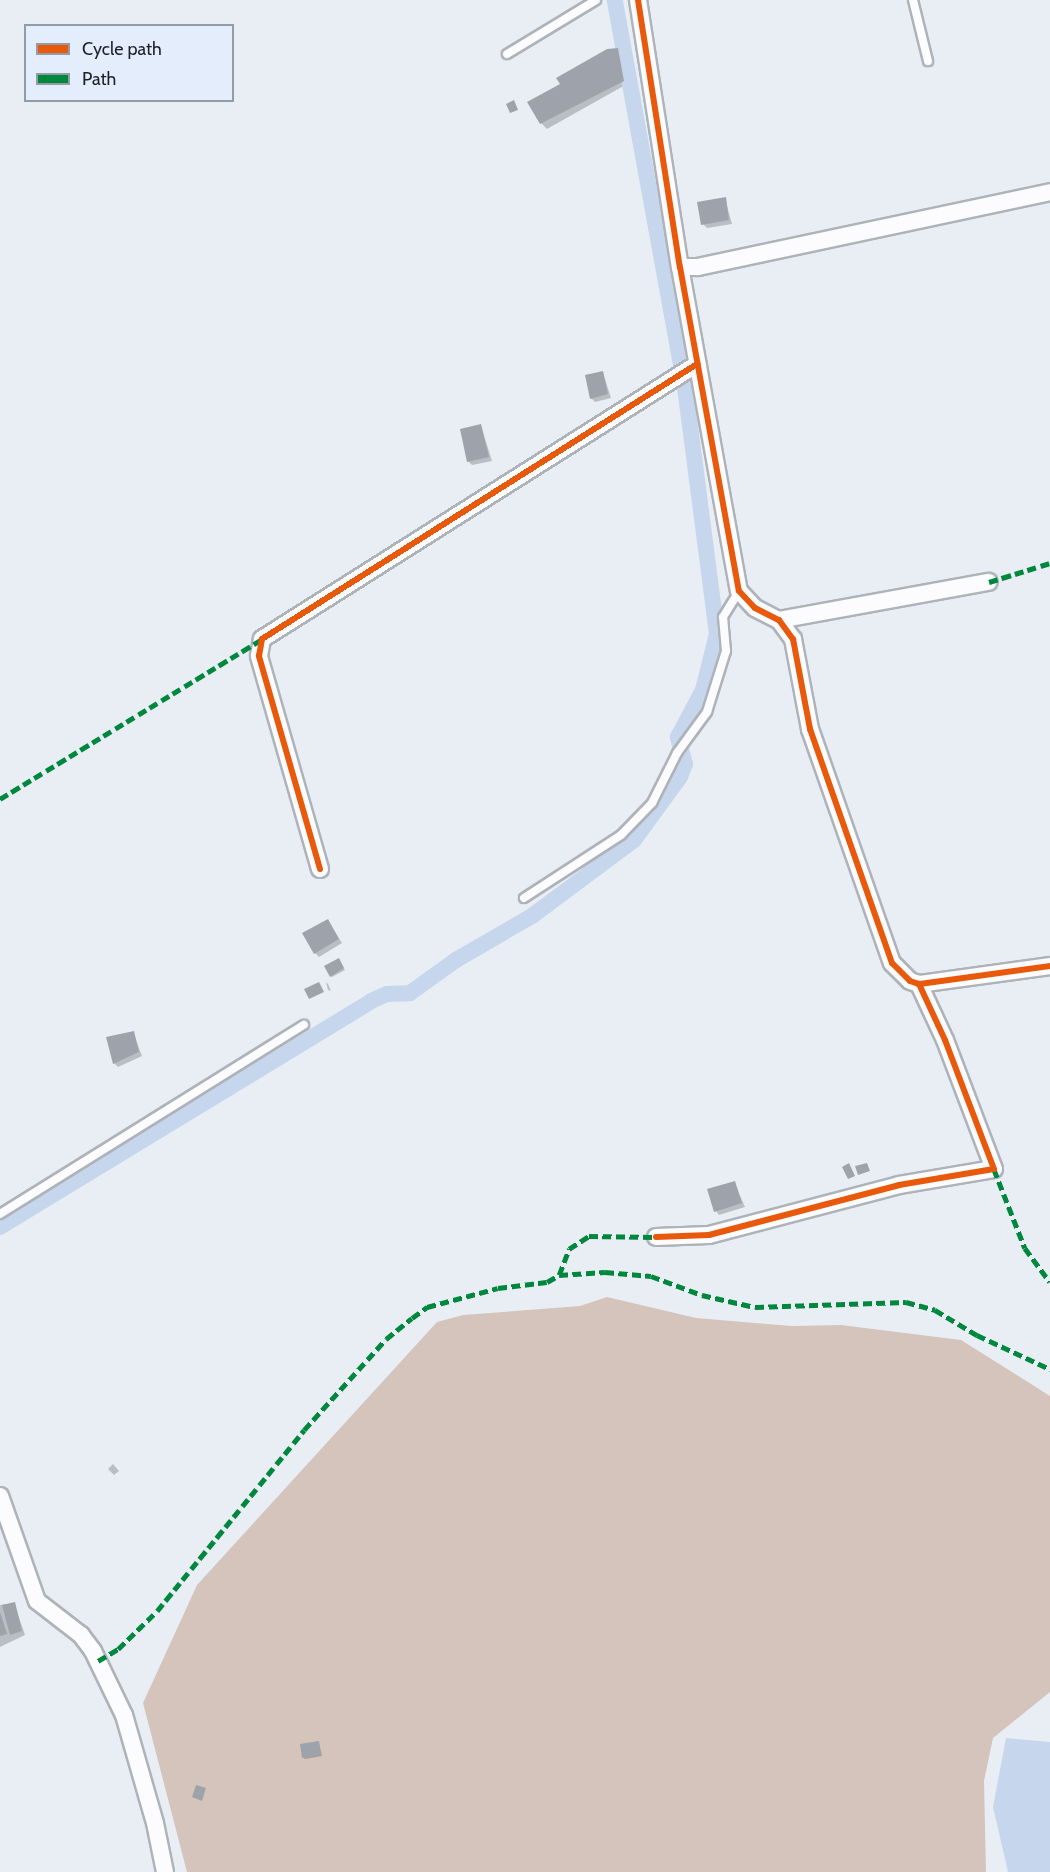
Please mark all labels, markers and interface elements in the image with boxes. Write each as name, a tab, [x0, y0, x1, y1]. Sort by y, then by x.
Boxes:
legend	[24, 24, 234, 102]
text: Cycle path	[82, 38, 162, 60]
text: Path	[82, 68, 116, 90]

